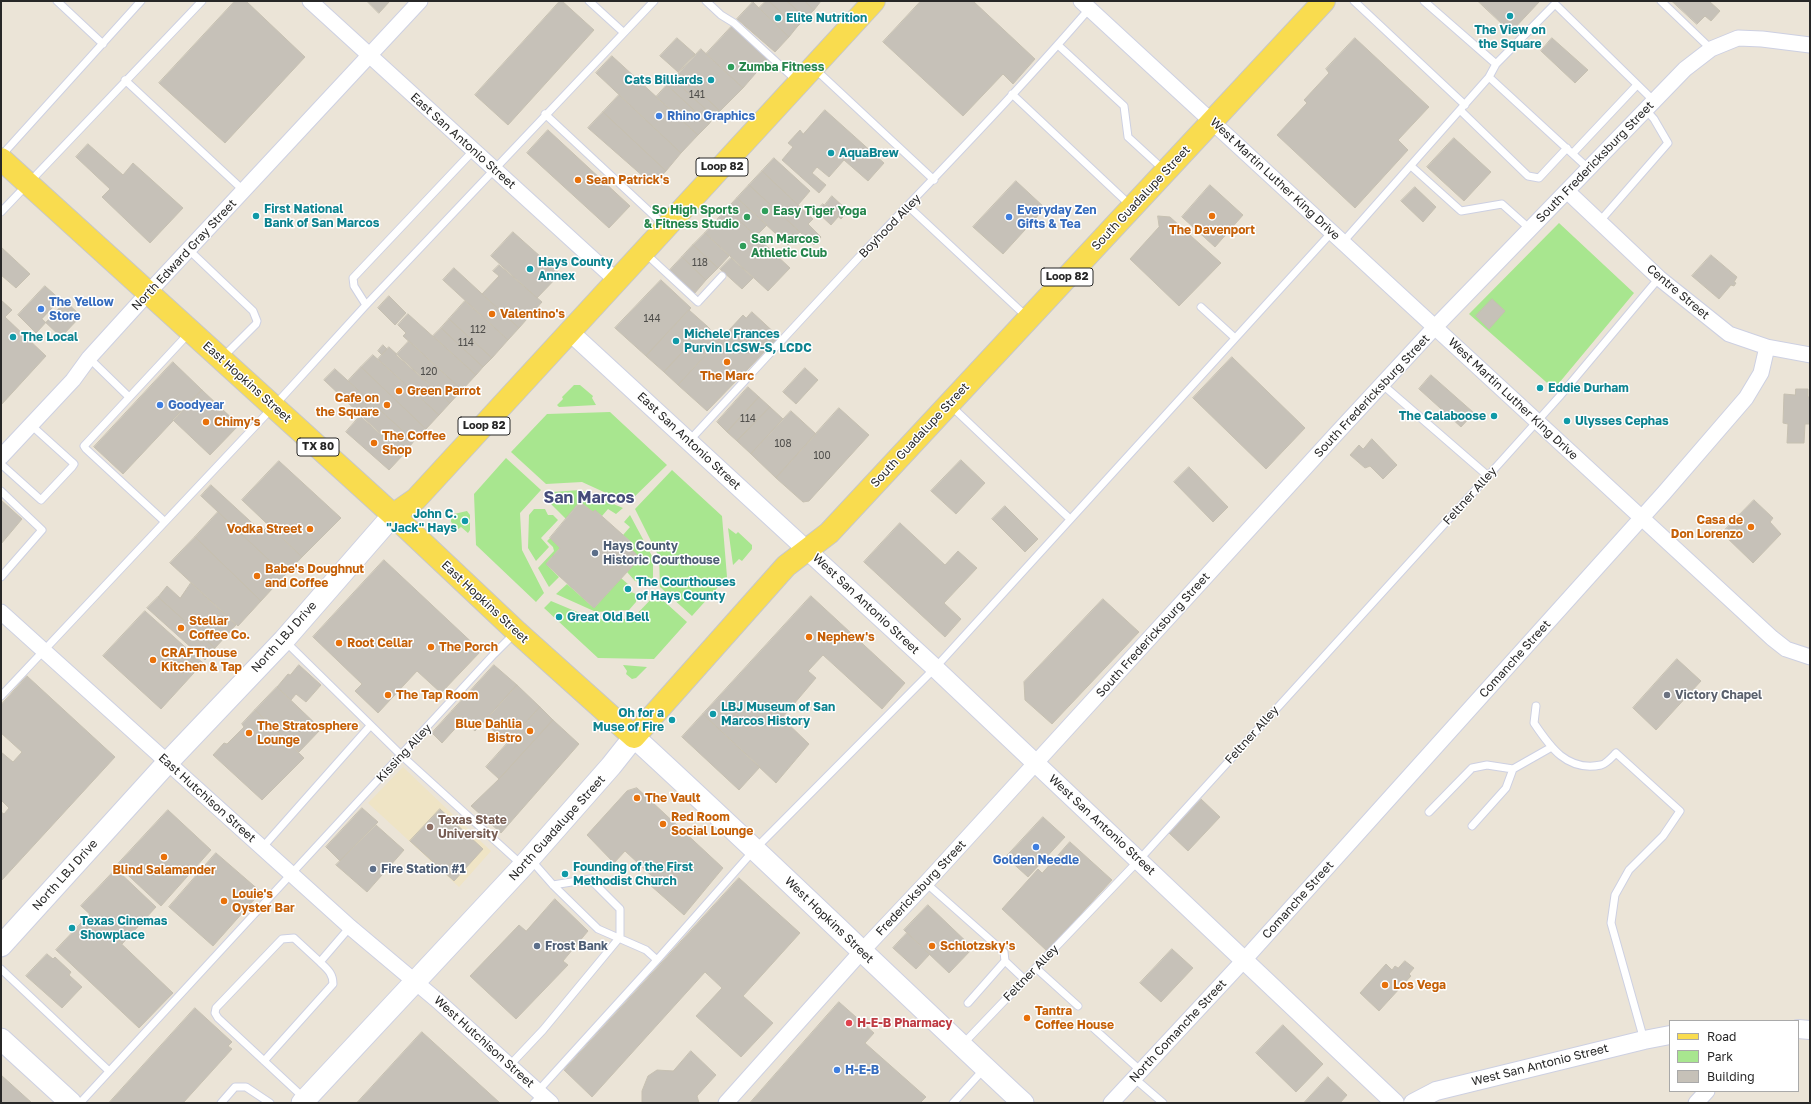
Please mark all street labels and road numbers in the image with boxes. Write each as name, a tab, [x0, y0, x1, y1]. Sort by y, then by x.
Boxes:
street label: East San Antonio Street	[407, 90, 519, 192]
street label: South Fredericksburg Street	[1533, 98, 1657, 226]
street label: West Martin Luther King Drive	[1207, 115, 1343, 243]
street label: South Guadalupe Street	[1089, 143, 1193, 253]
road number: Loop 82	[696, 158, 748, 176]
street label: Boyhood Alley	[856, 191, 924, 261]
street label: North Edward Gray Street	[129, 196, 239, 314]
street label: Centre Street	[1644, 262, 1712, 322]
road number: Loop 82	[1041, 268, 1093, 286]
street label: South Fredericksburg Street	[1311, 331, 1433, 461]
street label: West Martin Luther King Drive	[1445, 335, 1581, 463]
street label: East Hopkins Street	[200, 338, 294, 426]
street label: South Guadalupe Street	[868, 380, 972, 490]
street label: East San Antonio Street	[634, 389, 744, 493]
road number: Loop 82	[458, 417, 510, 435]
road number: TX 80	[297, 438, 339, 456]
street label: Feltner Alley	[1440, 464, 1500, 528]
street label: West San Antonio Street	[810, 551, 922, 657]
street label: East Hopkins Street	[438, 558, 532, 646]
street label: South Fredericksburg Street	[1093, 570, 1213, 700]
street label: North LBJ Drive	[248, 598, 320, 676]
street label: Comanche Street	[1476, 617, 1554, 701]
street label: Feltner Alley	[1222, 703, 1282, 767]
street label: Kissing Alley	[374, 721, 434, 785]
street label: East Hutchison Street	[155, 751, 259, 845]
street label: North Guadalupe Street	[506, 772, 608, 884]
street label: West San Antonio Street	[1046, 772, 1158, 878]
street label: North LBJ Drive	[29, 836, 101, 914]
street label: Fredericksburg Street	[873, 837, 969, 939]
street label: Comanche Street	[1259, 858, 1337, 942]
street label: West Hopkins Street	[782, 874, 876, 966]
street label: Feltner Alley	[1000, 942, 1062, 1004]
street label: North Comanche Street	[1126, 976, 1230, 1086]
street label: West Hutchison Street	[431, 993, 537, 1091]
street label: West San Antonio Street	[1470, 1041, 1610, 1089]

